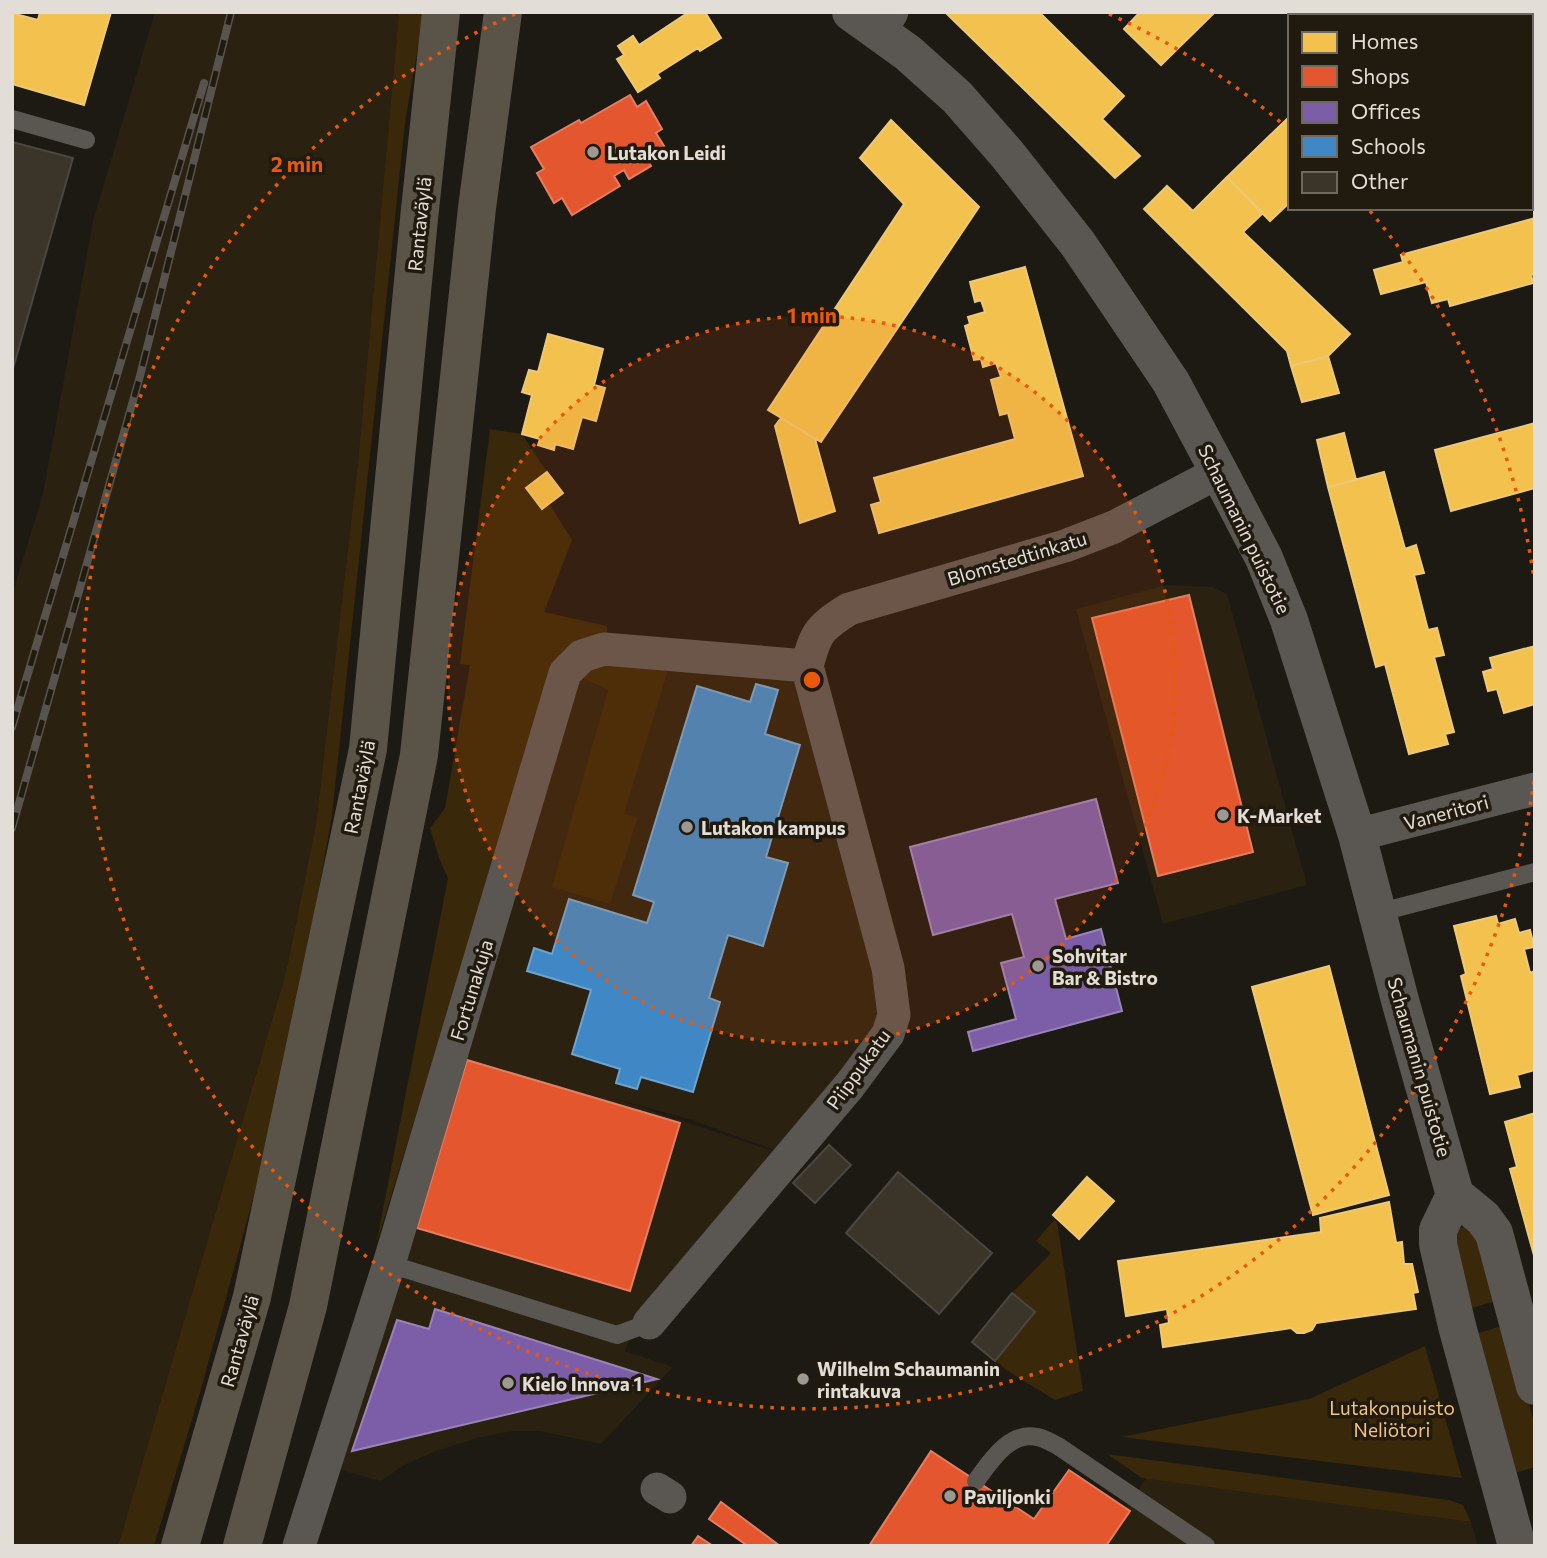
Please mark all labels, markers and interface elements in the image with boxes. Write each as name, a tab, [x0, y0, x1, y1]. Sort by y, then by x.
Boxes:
legend	[1288, 14, 1533, 210]
text: Homes	[1351, 28, 1418, 53]
text: Shops	[1351, 63, 1410, 88]
text: Offices	[1351, 98, 1421, 123]
text: Schools	[1351, 133, 1426, 158]
place label: Lutakon Leidi	[607, 141, 726, 164]
marker: Lutakon Leidi	[585, 144, 601, 160]
text: 2 min	[271, 151, 323, 176]
text: Other	[1351, 168, 1408, 193]
street label: Rantaväylä	[403, 176, 435, 272]
text: 1 min	[787, 302, 837, 327]
street label: Schaumanin puistotie	[1194, 441, 1296, 617]
street label: Blomstedtinkatu	[945, 526, 1089, 590]
centre of rings	[800, 668, 824, 692]
street label: Rantaväylä	[339, 738, 379, 836]
street label: Vaneritori	[1401, 790, 1491, 834]
place label: K-Market	[1237, 804, 1322, 827]
marker: K-Market	[1215, 807, 1231, 823]
place label: Lutakon kampus	[701, 816, 846, 839]
marker: Lutakon kampus	[679, 819, 695, 835]
street label: Fortunakuja	[445, 937, 497, 1043]
place label: Sohvitar Bar & Bistro	[1052, 944, 1158, 989]
marker: Sohvitar Bar & Bistro	[1030, 958, 1046, 974]
street label: Schaumanin puistotie	[1383, 975, 1457, 1159]
street label: Piippukatu	[821, 1024, 895, 1114]
street label: Rantaväylä	[215, 1292, 263, 1390]
place label: Wilhelm Schaumanin rintakuva	[817, 1357, 1000, 1402]
marker: Wilhelm Schaumanin rintakuva	[795, 1371, 811, 1387]
place label: Kielo Innova 1	[522, 1372, 642, 1395]
marker: Kielo Innova 1	[500, 1375, 516, 1391]
park label: Lutakonpuisto Neliötori	[1329, 1396, 1455, 1441]
place label: Paviljonki	[964, 1485, 1051, 1508]
marker: Paviljonki	[942, 1488, 958, 1504]

